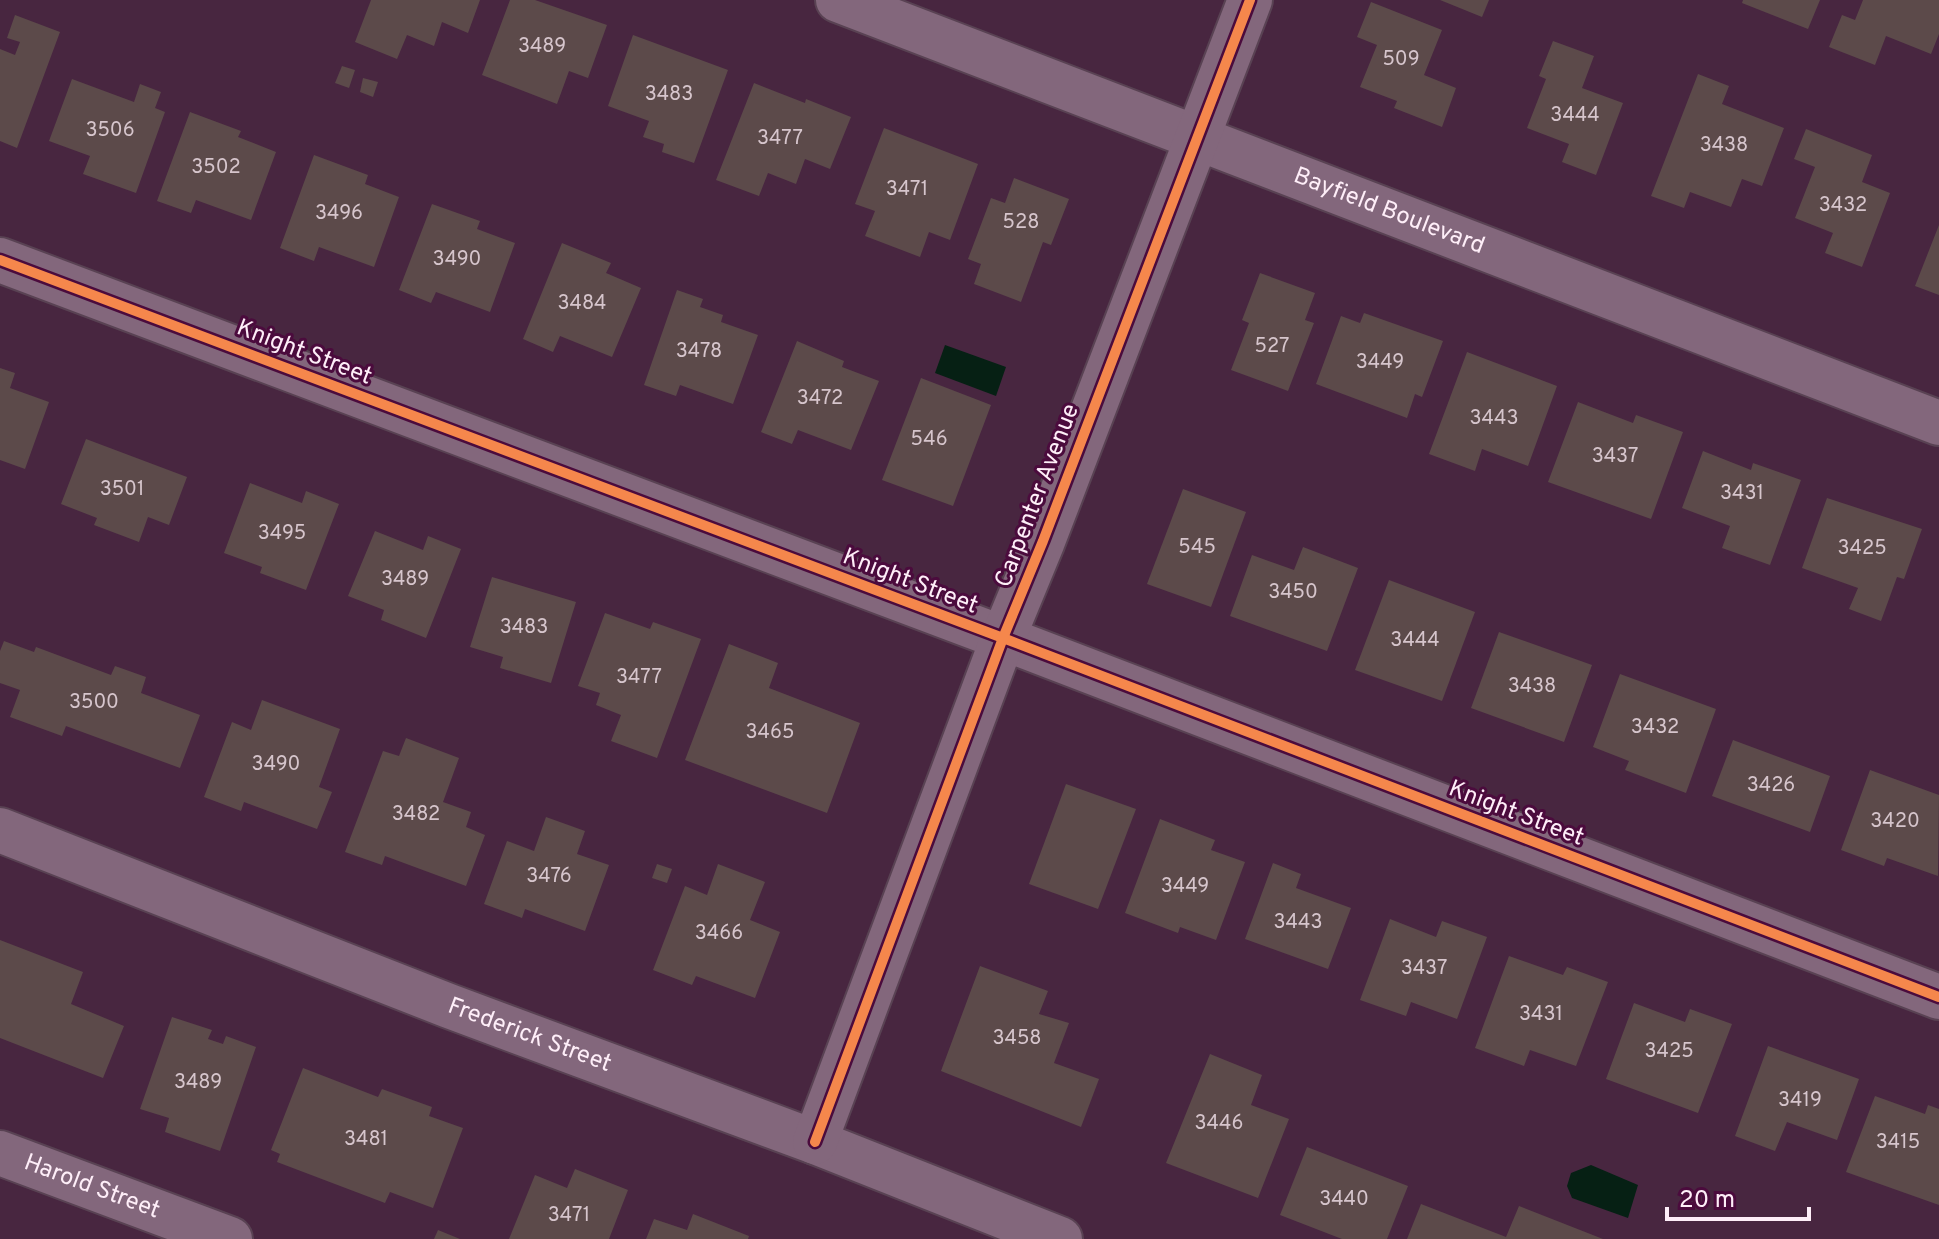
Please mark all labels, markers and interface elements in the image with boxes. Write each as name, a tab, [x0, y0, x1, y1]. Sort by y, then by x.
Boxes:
house number: 3489	[518, 34, 566, 60]
house number: 509	[1382, 47, 1420, 73]
house number: 3483	[645, 82, 693, 108]
house number: 3444	[1550, 103, 1600, 129]
house number: 3506	[85, 118, 135, 144]
house number: 3477	[757, 126, 803, 152]
house number: 3438	[1700, 133, 1748, 159]
house number: 3502	[191, 155, 241, 181]
street label: Bayfield Boulevard	[1289, 161, 1489, 262]
house number: 3471	[886, 177, 928, 203]
house number: 3432	[1819, 193, 1867, 219]
house number: 3496	[315, 201, 363, 227]
house number: 528	[1003, 210, 1039, 236]
house number: 3490	[433, 247, 481, 273]
house number: 3484	[557, 291, 607, 317]
street label: Knight Street	[232, 313, 376, 393]
house number: 527	[1255, 334, 1289, 360]
house number: 3478	[676, 339, 722, 365]
house number: 3449	[1356, 350, 1404, 376]
house number: 3472	[797, 386, 843, 412]
street label: Carpenter Avenue	[989, 400, 1087, 592]
house number: 3443	[1470, 406, 1518, 432]
house number: 546	[910, 427, 948, 453]
house number: 3437	[1592, 444, 1638, 470]
house number: 3501	[100, 477, 144, 503]
house number: 3431	[1720, 481, 1764, 507]
house number: 3495	[258, 521, 306, 547]
house number: 545	[1178, 535, 1216, 561]
house number: 3425	[1837, 536, 1887, 562]
street label: Knight Street	[838, 542, 982, 622]
house number: 3489	[381, 567, 429, 593]
house number: 3450	[1268, 580, 1318, 606]
house number: 3483	[500, 615, 548, 641]
house number: 3444	[1390, 628, 1440, 654]
house number: 3477	[616, 665, 662, 691]
house number: 3438	[1508, 674, 1556, 700]
house number: 3500	[69, 690, 119, 716]
house number: 3432	[1631, 715, 1679, 741]
house number: 3465	[746, 720, 794, 746]
house number: 3490	[252, 752, 300, 778]
house number: 3426	[1747, 773, 1795, 799]
street label: Knight Street	[1444, 774, 1588, 854]
house number: 3482	[392, 802, 440, 828]
house number: 3420	[1870, 809, 1920, 835]
house number: 3476	[526, 864, 572, 890]
house number: 3449	[1161, 874, 1209, 900]
house number: 3443	[1274, 910, 1322, 936]
house number: 3466	[695, 921, 743, 947]
house number: 3437	[1401, 956, 1447, 982]
street label: Frederick Street	[443, 992, 615, 1080]
house number: 3431	[1519, 1002, 1563, 1028]
house number: 3458	[992, 1026, 1042, 1052]
house number: 3425	[1644, 1039, 1694, 1065]
house number: 3489	[174, 1070, 222, 1096]
house number: 3419	[1778, 1088, 1822, 1114]
house number: 3446	[1195, 1111, 1243, 1137]
house number: 3481	[344, 1127, 388, 1153]
house number: 3415	[1876, 1130, 1920, 1156]
street label: Harold Street	[20, 1148, 164, 1226]
scale bar	[1667, 1171, 1809, 1221]
text: 20 m	[1679, 1186, 1735, 1216]
house number: 3440	[1319, 1187, 1369, 1213]
house number: 3471	[548, 1203, 590, 1229]

